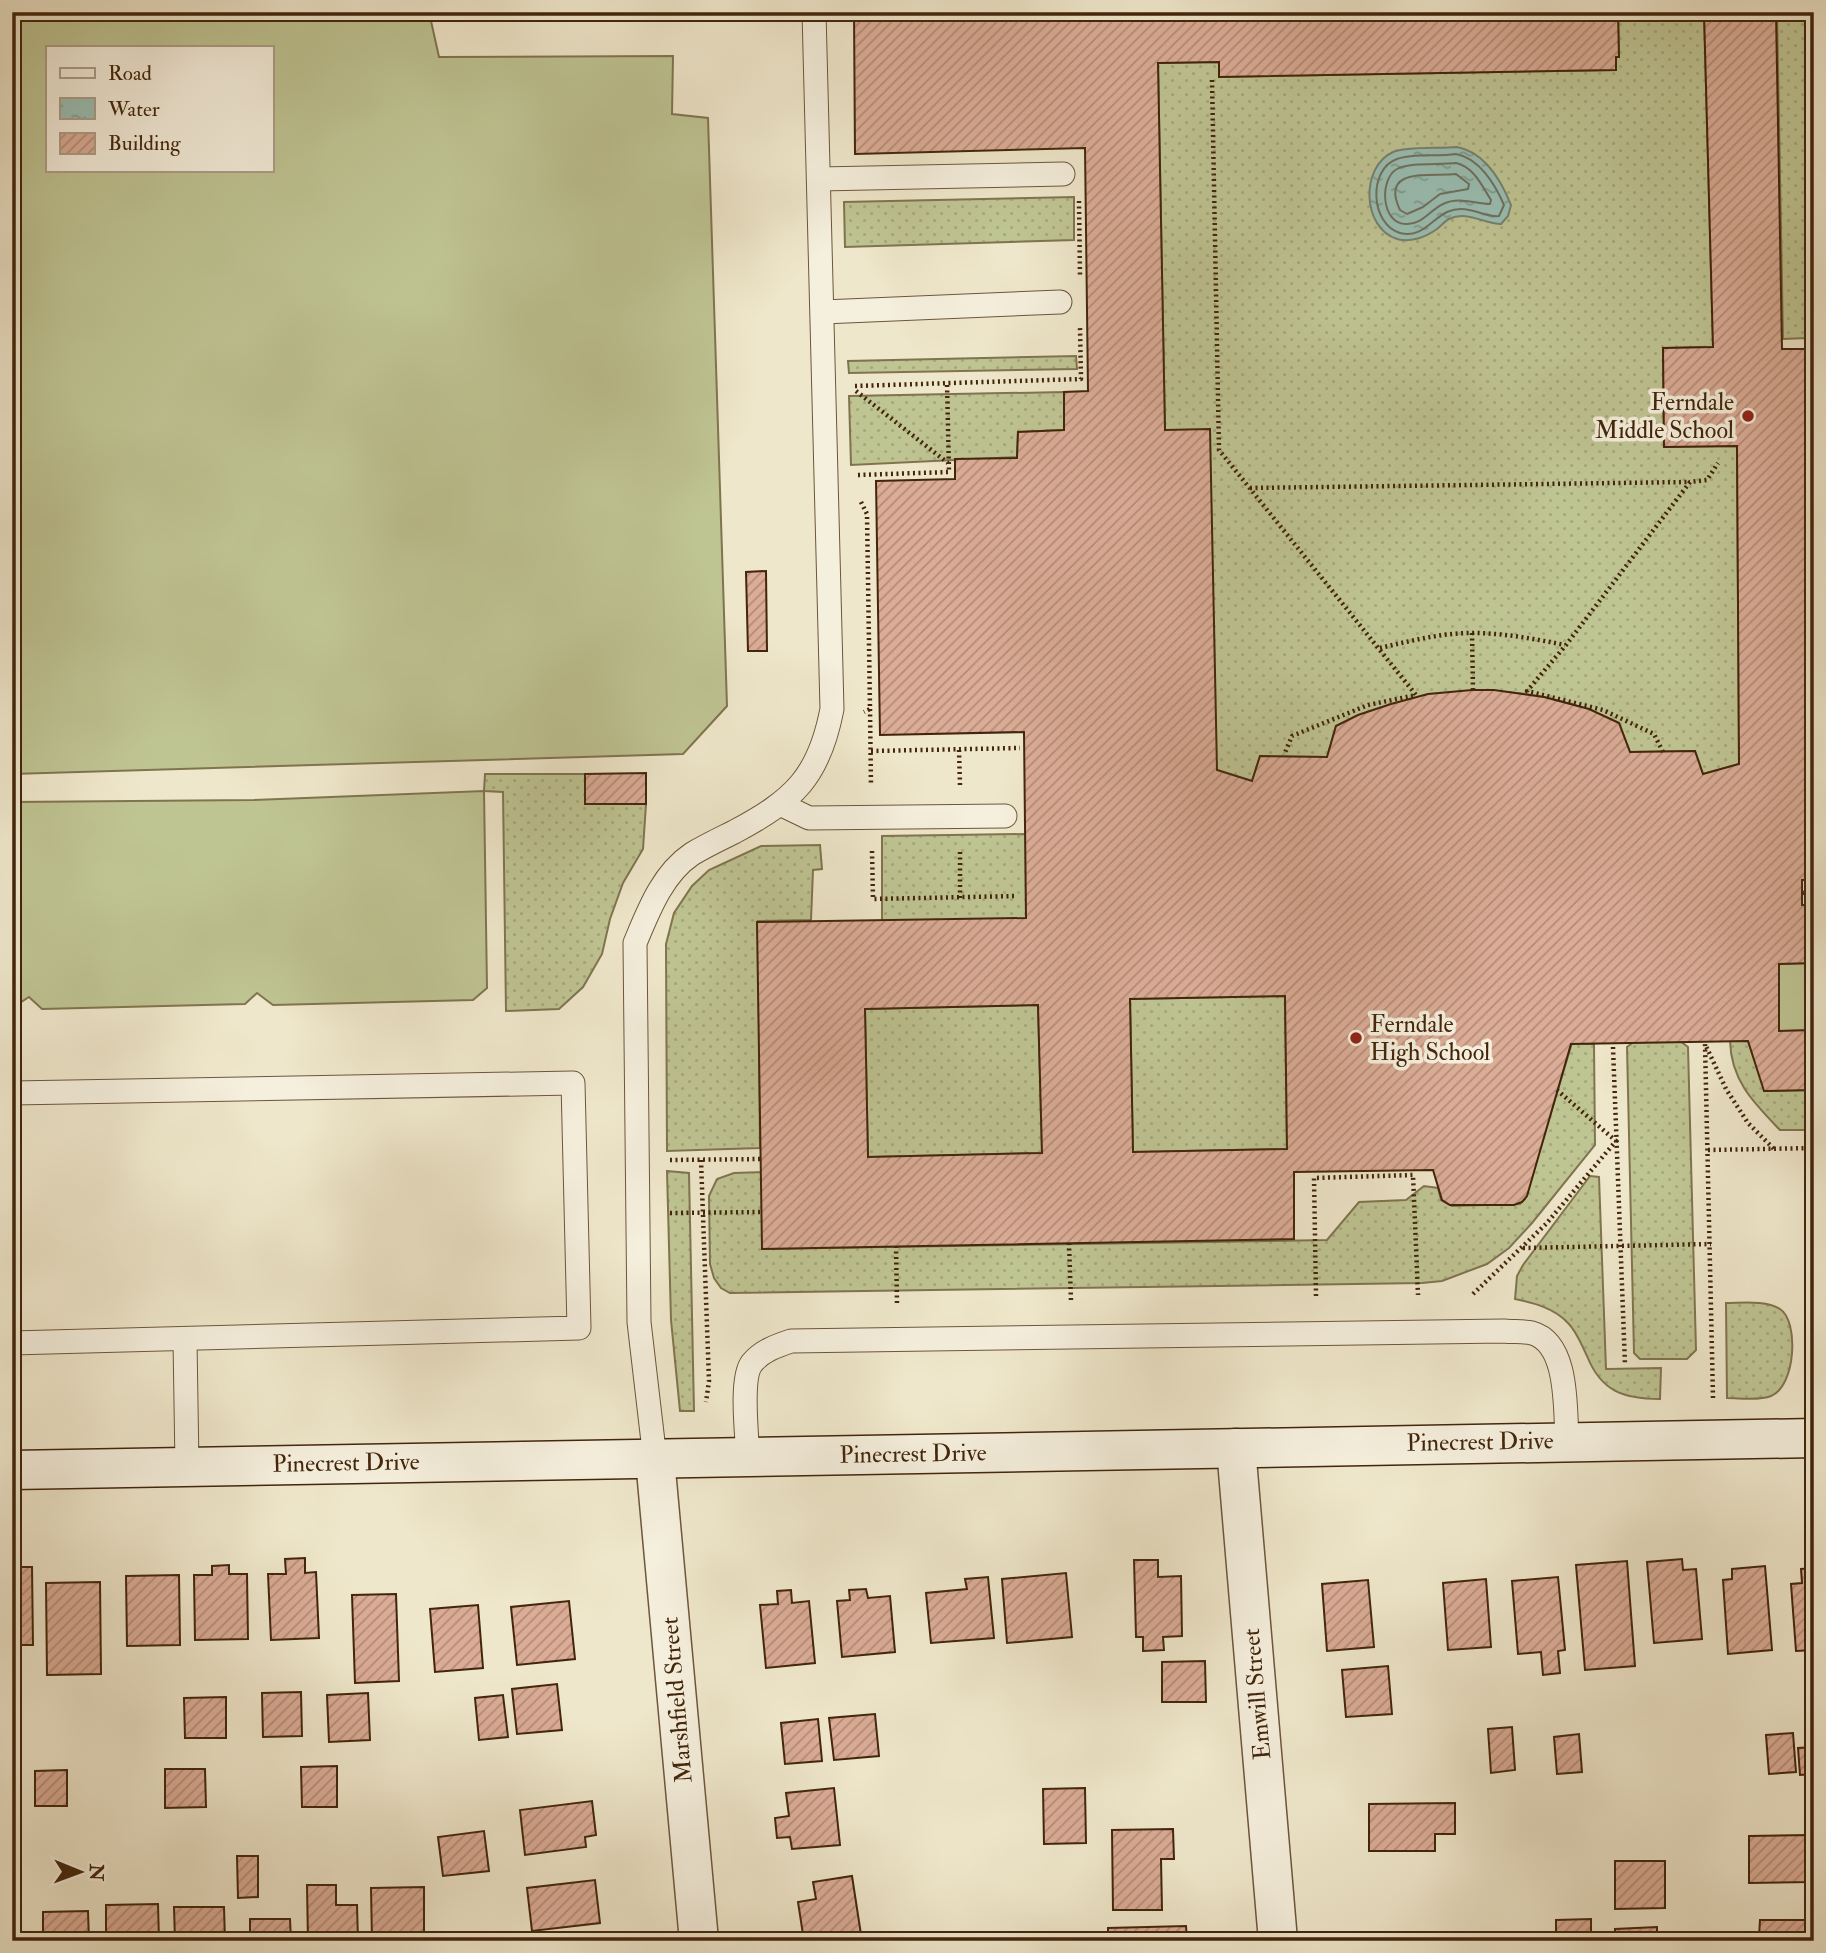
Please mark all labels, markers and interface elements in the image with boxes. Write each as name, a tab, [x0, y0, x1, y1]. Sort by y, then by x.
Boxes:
legend	[46, 46, 273, 172]
text: Road	[108, 60, 153, 87]
text: Water	[107, 96, 160, 123]
text: Building	[108, 130, 181, 157]
place label: Ferndale Middle School	[1595, 387, 1734, 446]
marker: Ferndale Middle School	[1740, 408, 1756, 424]
place label: Ferndale High School	[1370, 1009, 1490, 1068]
marker: Ferndale High School	[1348, 1030, 1364, 1046]
street label: Pinecrest Drive	[1406, 1425, 1554, 1459]
street label: Pinecrest Drive	[839, 1437, 987, 1471]
street label: Pinecrest Drive	[272, 1446, 420, 1480]
street label: Marshfield Street	[654, 1615, 700, 1784]
street label: Emwill Street	[1236, 1627, 1278, 1761]
north arrow	[46, 1838, 116, 1908]
text: N	[84, 1863, 108, 1882]

